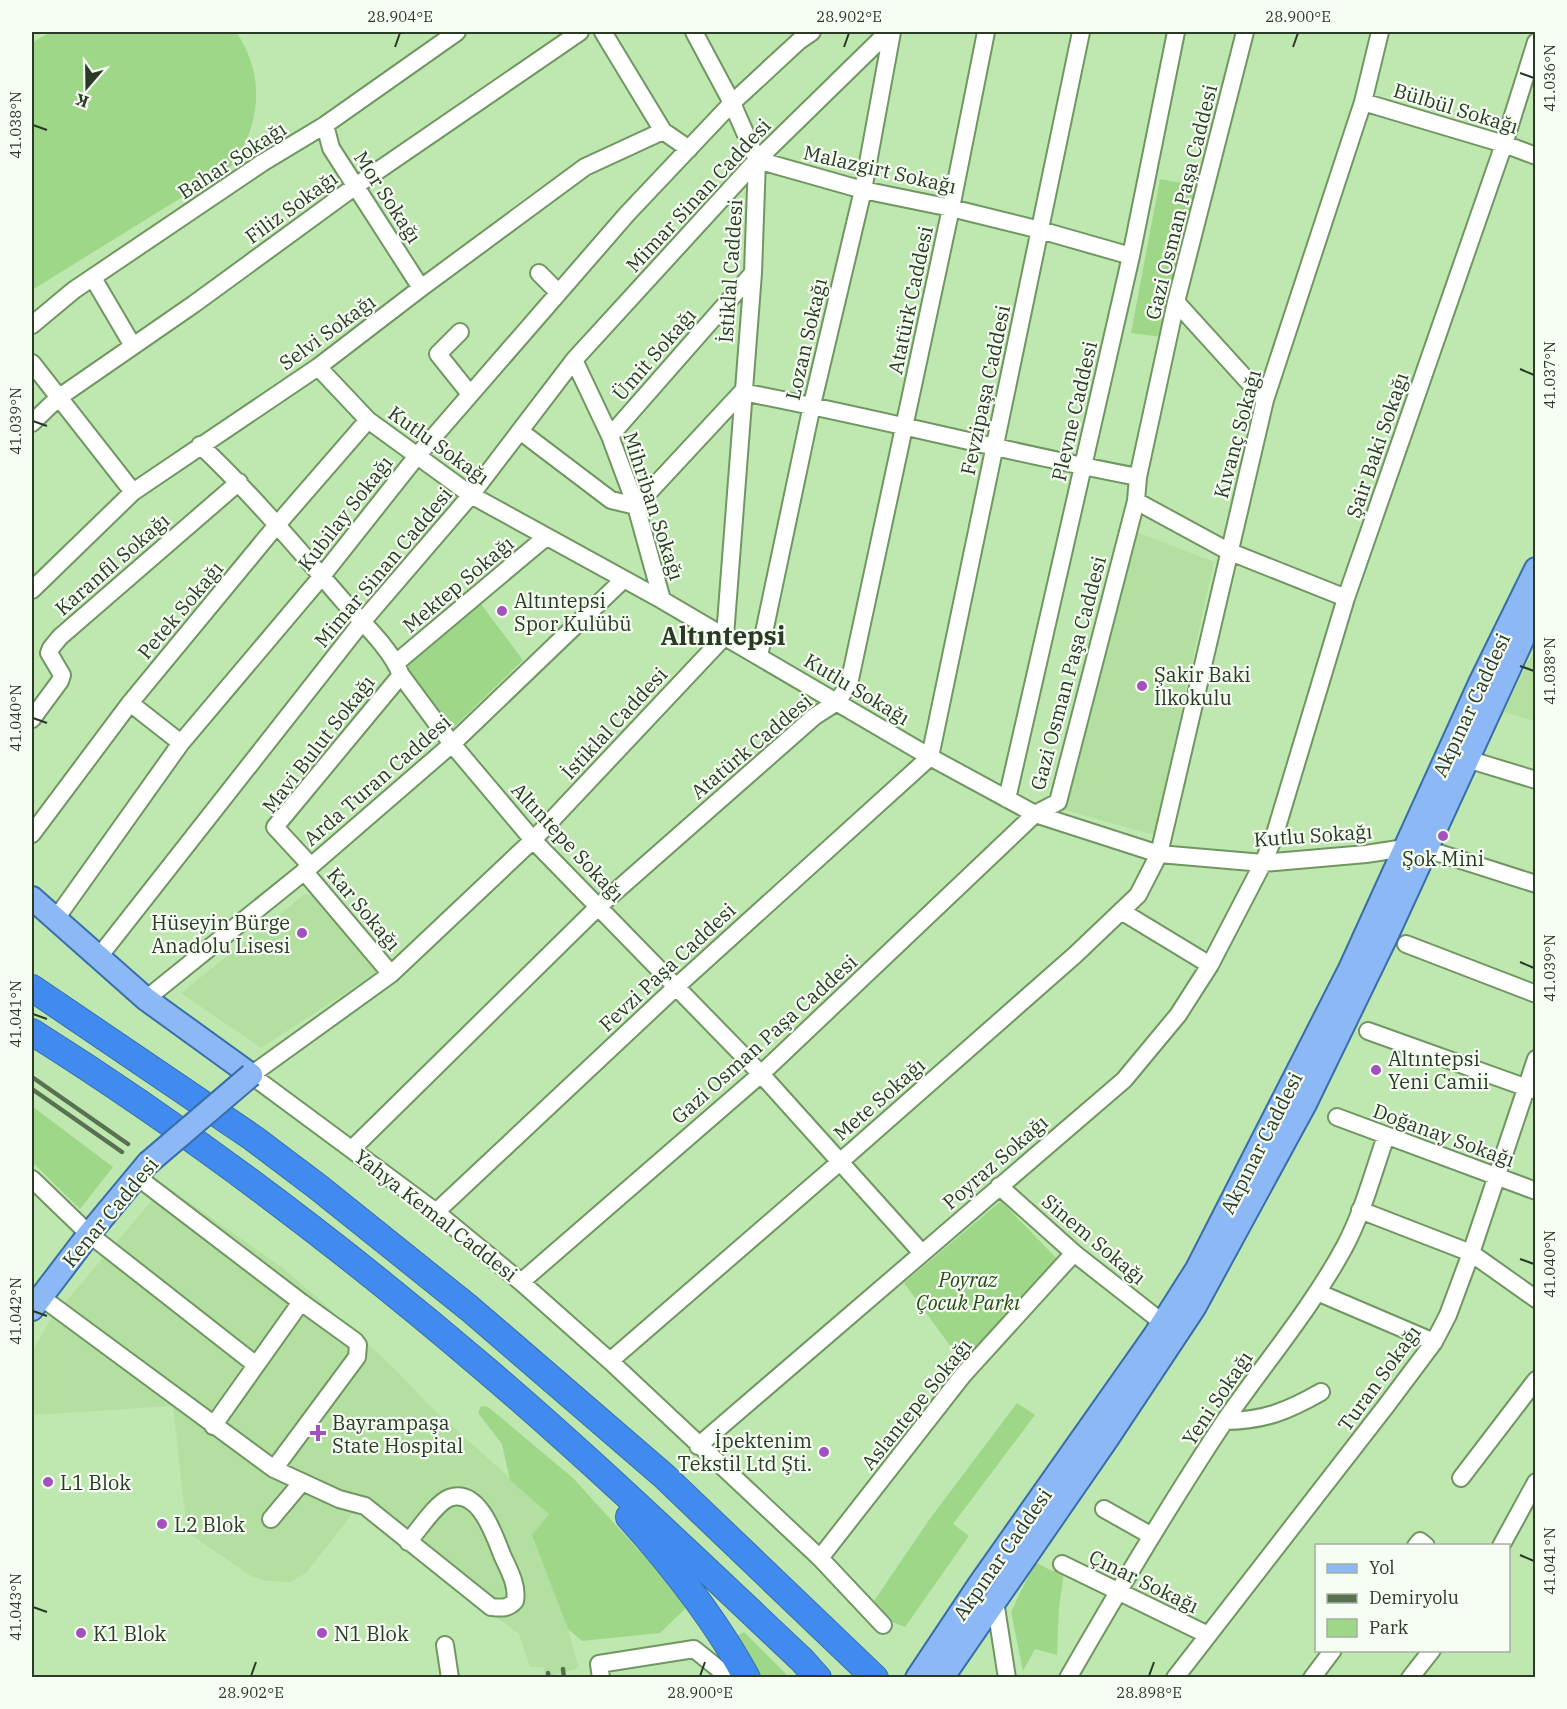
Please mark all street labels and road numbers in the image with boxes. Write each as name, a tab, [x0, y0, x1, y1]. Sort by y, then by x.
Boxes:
street label: Bülbül Sokağı	[1390, 76, 1522, 140]
street label: Gazi Osman Paşa Caddesi	[1139, 82, 1223, 322]
street label: Mimar Sinan Caddesi	[620, 112, 776, 278]
street label: Bahar Sokağı	[173, 115, 291, 205]
street label: Malazgirt Sokağı	[801, 138, 959, 200]
street label: Mor Sokağı	[348, 146, 428, 248]
street label: Filiz Sokağı	[239, 164, 343, 250]
street label: İstiklal Caddesi	[712, 198, 748, 344]
street label: Atatürk Caddesi	[881, 224, 939, 376]
street label: Lozan Sokağı	[779, 275, 833, 403]
street label: Selvi Sokağı	[273, 288, 381, 376]
street label: Ümit Sokağı	[606, 302, 702, 406]
street label: Fevzipaşa Caddesi	[954, 303, 1016, 477]
street label: Plevne Caddesi	[1045, 338, 1103, 484]
street label: Kıvanç Sokağı	[1207, 367, 1267, 501]
street label: Şair Baki Sokağı	[1339, 369, 1415, 521]
street label: Kutlu Sokağı	[383, 399, 495, 491]
street label: Mihriban Sokağı	[617, 428, 691, 584]
street label: Kubilay Sokağı	[292, 450, 398, 576]
street label: Mimar Sinan Caddesi	[308, 481, 458, 653]
street label: Karanfil Sokağı	[49, 507, 175, 621]
street label: Mektep Sokağı	[397, 530, 519, 638]
street label: Gazi Osman Paşa Caddesi	[1024, 553, 1112, 793]
street label: Petek Sokağı	[131, 555, 229, 665]
street label: Akpınar Caddesi	[1426, 629, 1516, 781]
street label: Kutlu Sokağı	[799, 647, 915, 731]
street label: İstiklal Caddesi	[555, 661, 673, 785]
street label: Mavi Bulut Sokağı	[256, 669, 380, 819]
street label: Atatürk Caddesi	[685, 687, 817, 805]
street label: Arda Turan Caddesi	[297, 708, 457, 852]
street label: Altıntepe Sokağı	[506, 776, 630, 908]
street label: Kutlu Sokağı	[1253, 817, 1373, 853]
street label: Kar Sokağı	[321, 862, 407, 956]
street label: Fevzi Paşa Caddesi	[593, 897, 741, 1037]
street label: Gazi Osman Paşa Caddesi	[665, 948, 863, 1130]
street label: Mete Sokağı	[827, 1052, 931, 1146]
street label: Akpınar Caddesi	[1214, 1067, 1308, 1219]
street label: Doğanay Sokağı	[1369, 1097, 1519, 1173]
street label: Poyraz Sokağı	[937, 1109, 1053, 1215]
street label: Yahya Kemal Caddesi	[349, 1143, 523, 1287]
street label: Kenar Caddesi	[56, 1151, 164, 1273]
street label: Sinem Sokağı	[1036, 1188, 1152, 1290]
street label: Turan Sokağı	[1331, 1320, 1427, 1436]
street label: Aslantepe Sokağı	[855, 1333, 977, 1475]
street label: Yeni Sokağı	[1175, 1345, 1259, 1451]
street label: Akpınar Caddesi	[946, 1482, 1058, 1626]
street label: Çınar Sokağı	[1085, 1543, 1203, 1619]

